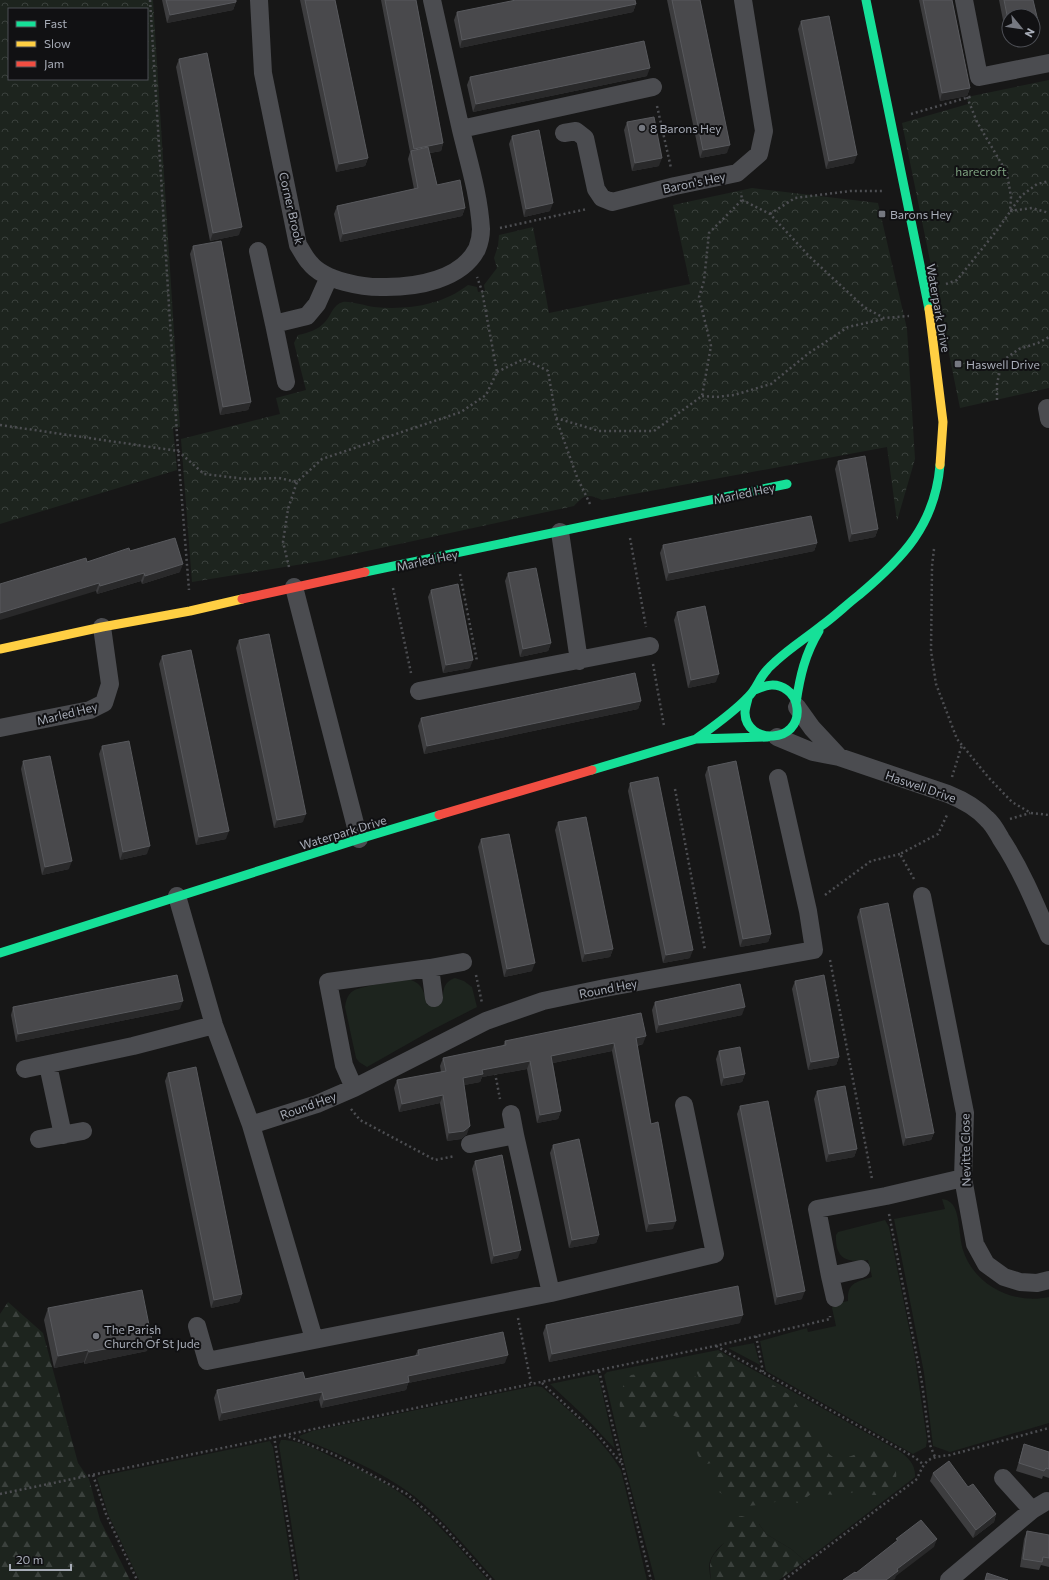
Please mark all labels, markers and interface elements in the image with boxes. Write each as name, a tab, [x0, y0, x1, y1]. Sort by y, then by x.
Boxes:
legend	[8, 8, 148, 80]
north arrow	[1001, 8, 1041, 48]
text: Fast	[44, 16, 67, 30]
text: N	[1022, 26, 1038, 40]
text: Slow	[44, 36, 71, 50]
text: Jam	[44, 56, 64, 71]
place label: 8 Barons Hey	[650, 121, 721, 135]
marker: 8 Barons Hey	[637, 123, 647, 133]
park label: harecroft	[955, 164, 1007, 178]
street label: Baron's Hey	[661, 168, 727, 196]
street label: Corner Brook	[277, 171, 307, 246]
place label: Barons Hey	[890, 207, 952, 221]
marker: Barons Hey	[877, 209, 887, 219]
street label: Waterpark Drive	[924, 263, 954, 353]
place label: Haswell Drive	[966, 357, 1040, 371]
marker: Haswell Drive	[953, 359, 963, 369]
street label: Marled Hey	[712, 480, 776, 506]
street label: Marled Hey	[395, 547, 459, 573]
street label: Marled Hey	[35, 699, 99, 727]
street label: Haswell Drive	[884, 767, 958, 805]
street label: Waterpark Drive	[298, 812, 388, 852]
street label: Round Hey	[578, 975, 638, 1001]
street label: Round Hey	[278, 1088, 338, 1122]
street label: Nevitte Close	[957, 1113, 973, 1187]
place label: The Parish Church Of St Jude	[104, 1322, 200, 1351]
marker: The Parish Church Of St Jude	[91, 1331, 101, 1341]
scale bar	[10, 1546, 71, 1572]
text: 20 m	[16, 1552, 43, 1566]

